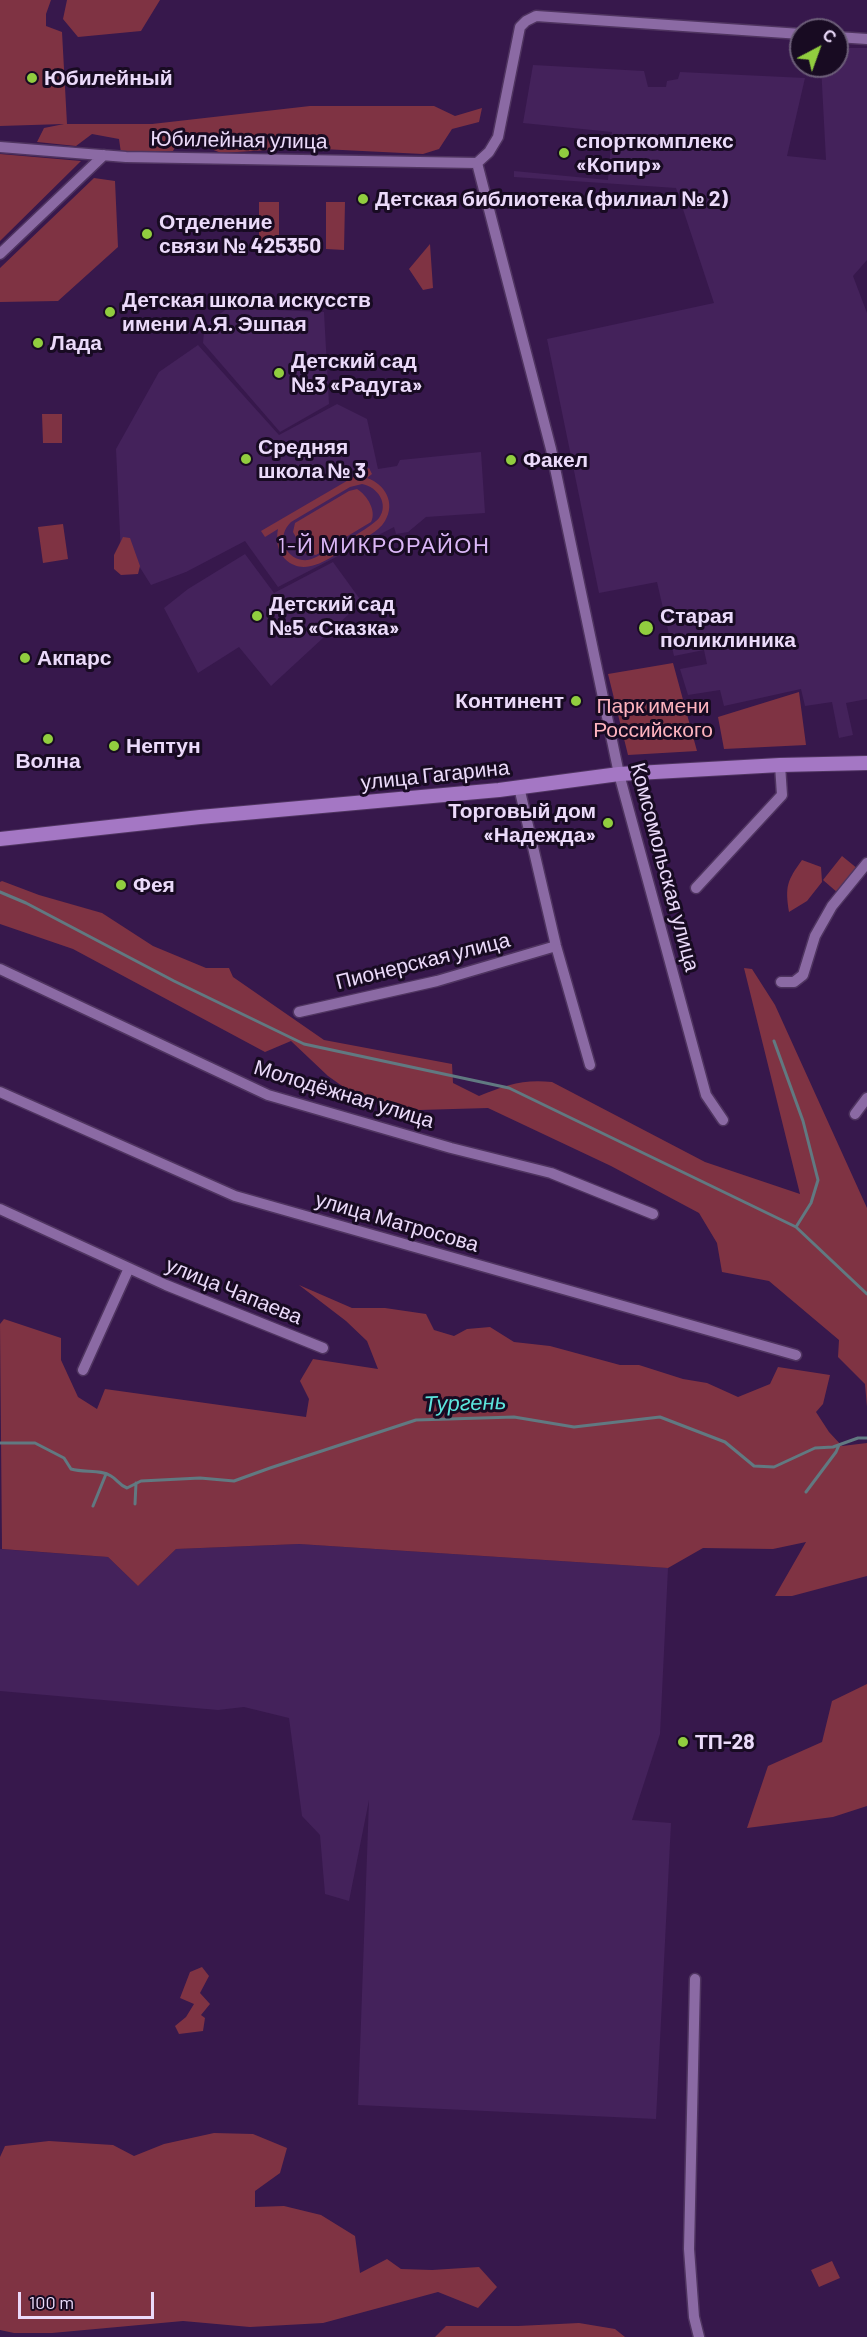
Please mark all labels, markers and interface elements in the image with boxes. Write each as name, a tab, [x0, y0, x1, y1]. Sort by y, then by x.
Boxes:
north arrow	[789, 18, 849, 78]
text: С	[819, 25, 840, 47]
place label: Юбилейный	[44, 65, 173, 91]
marker: Юбилейный	[25, 71, 39, 85]
street label: Юбилейная улица	[150, 126, 328, 154]
place label: спорткомплекс «Копир»	[576, 128, 734, 178]
marker: спорткомплекс «Копир»	[557, 146, 571, 160]
place label: Детская библиотека (филиал № 2)	[375, 186, 728, 212]
marker: Детская библиотека (филиал № 2)	[356, 192, 370, 206]
place label: Отделение связи № 425350	[159, 209, 321, 259]
marker: Отделение связи № 425350	[140, 227, 154, 241]
place label: Детская школа искусств имени А.Я. Эшпая	[122, 287, 371, 337]
marker: Детская школа искусств имени А.Я. Эшпая	[103, 305, 117, 319]
place label: Лада	[50, 330, 102, 356]
marker: Лада	[31, 336, 45, 350]
place label: Детский сад №3 «Радуга»	[291, 348, 422, 398]
marker: Детский сад №3 «Радуга»	[272, 366, 286, 380]
place label: Средняя школа № 3	[258, 434, 366, 484]
place label: Факел	[523, 447, 588, 473]
marker: Средняя школа № 3	[239, 452, 253, 466]
marker: Факел	[504, 453, 518, 467]
district label: 1-Й МИКРОРАЙОН	[278, 533, 490, 559]
place label: Детский сад №5 «Сказка»	[269, 591, 400, 641]
place label: Старая поликлиника	[660, 603, 796, 653]
marker: Детский сад №5 «Сказка»	[250, 609, 264, 623]
marker: Старая поликлиника	[637, 619, 655, 637]
place label: Акпарс	[37, 645, 112, 671]
marker: Акпарс	[18, 651, 32, 665]
place label: Континент	[455, 688, 564, 714]
park label: Парк имени Российского	[593, 693, 713, 743]
marker: Континент	[569, 694, 583, 708]
marker: Волна	[41, 732, 55, 746]
place label: Нептун	[126, 733, 201, 759]
marker: Нептун	[107, 739, 121, 753]
place label: Волна	[15, 748, 81, 774]
street label: улица Гагарина	[359, 755, 511, 795]
street label: Комсомольская улица	[625, 760, 705, 974]
place label: Торговый дом «Надежда»	[448, 798, 596, 848]
marker: Торговый дом «Надежда»	[601, 816, 615, 830]
place label: Фея	[133, 872, 175, 898]
marker: Фея	[114, 878, 128, 892]
street label: Пионерская улица	[333, 927, 513, 995]
street label: Молодёжная улица	[251, 1055, 437, 1133]
street label: улица Матросова	[312, 1187, 482, 1257]
street label: улица Чапаева	[162, 1252, 306, 1330]
water label: Тургень	[423, 1388, 507, 1418]
place label: ТП-28	[695, 1729, 755, 1755]
marker: ТП-28	[676, 1735, 690, 1749]
scale bar	[21, 2280, 158, 2318]
text: 100 m	[29, 2291, 74, 2313]

